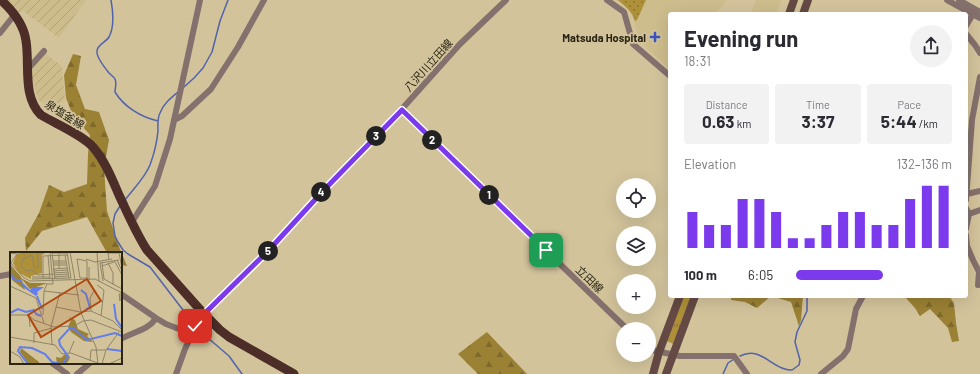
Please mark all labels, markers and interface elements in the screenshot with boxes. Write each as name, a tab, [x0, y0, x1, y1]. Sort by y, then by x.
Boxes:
text: Evening run	[684, 25, 798, 51]
button: share	[910, 25, 952, 67]
place label: Matsuda Hospital	[562, 31, 646, 44]
marker: Matsuda Hospital	[649, 31, 661, 43]
street label: 八沢川立田線	[401, 36, 455, 94]
text: 18:31	[684, 53, 711, 69]
street label: 泉塩釜線	[43, 97, 87, 131]
text: Distance	[706, 98, 748, 111]
text: Time	[806, 98, 830, 111]
text: Pace	[898, 98, 921, 111]
text: 0.63	[702, 111, 735, 131]
text: 3:37	[802, 111, 834, 131]
text: 5:44	[881, 111, 917, 131]
text: km	[735, 117, 751, 130]
text: /km	[917, 117, 938, 130]
pin: 3	[366, 126, 386, 146]
text: 3	[373, 129, 379, 142]
pin: 2	[422, 130, 442, 150]
text: 2	[429, 133, 435, 146]
text: Elevation	[684, 156, 736, 172]
text: 132–136 m	[897, 156, 952, 172]
map controls	[616, 178, 656, 362]
button: locate	[616, 178, 656, 218]
pin: 4	[311, 182, 331, 202]
text: 4	[318, 185, 324, 198]
pin: 1	[479, 185, 499, 205]
text: 1	[487, 188, 491, 201]
button: layers	[616, 226, 656, 266]
pin	[529, 233, 563, 267]
icon: arrive	[535, 239, 557, 261]
pin: 5	[258, 241, 278, 261]
text: 5	[265, 244, 271, 257]
inset map	[10, 252, 122, 364]
street label: 立田線	[574, 263, 606, 295]
text: 100 m	[684, 267, 717, 283]
text: 6:05	[748, 267, 773, 283]
button: +	[616, 274, 656, 314]
pin	[178, 309, 212, 343]
icon: check	[184, 315, 206, 337]
button: −	[616, 322, 656, 362]

